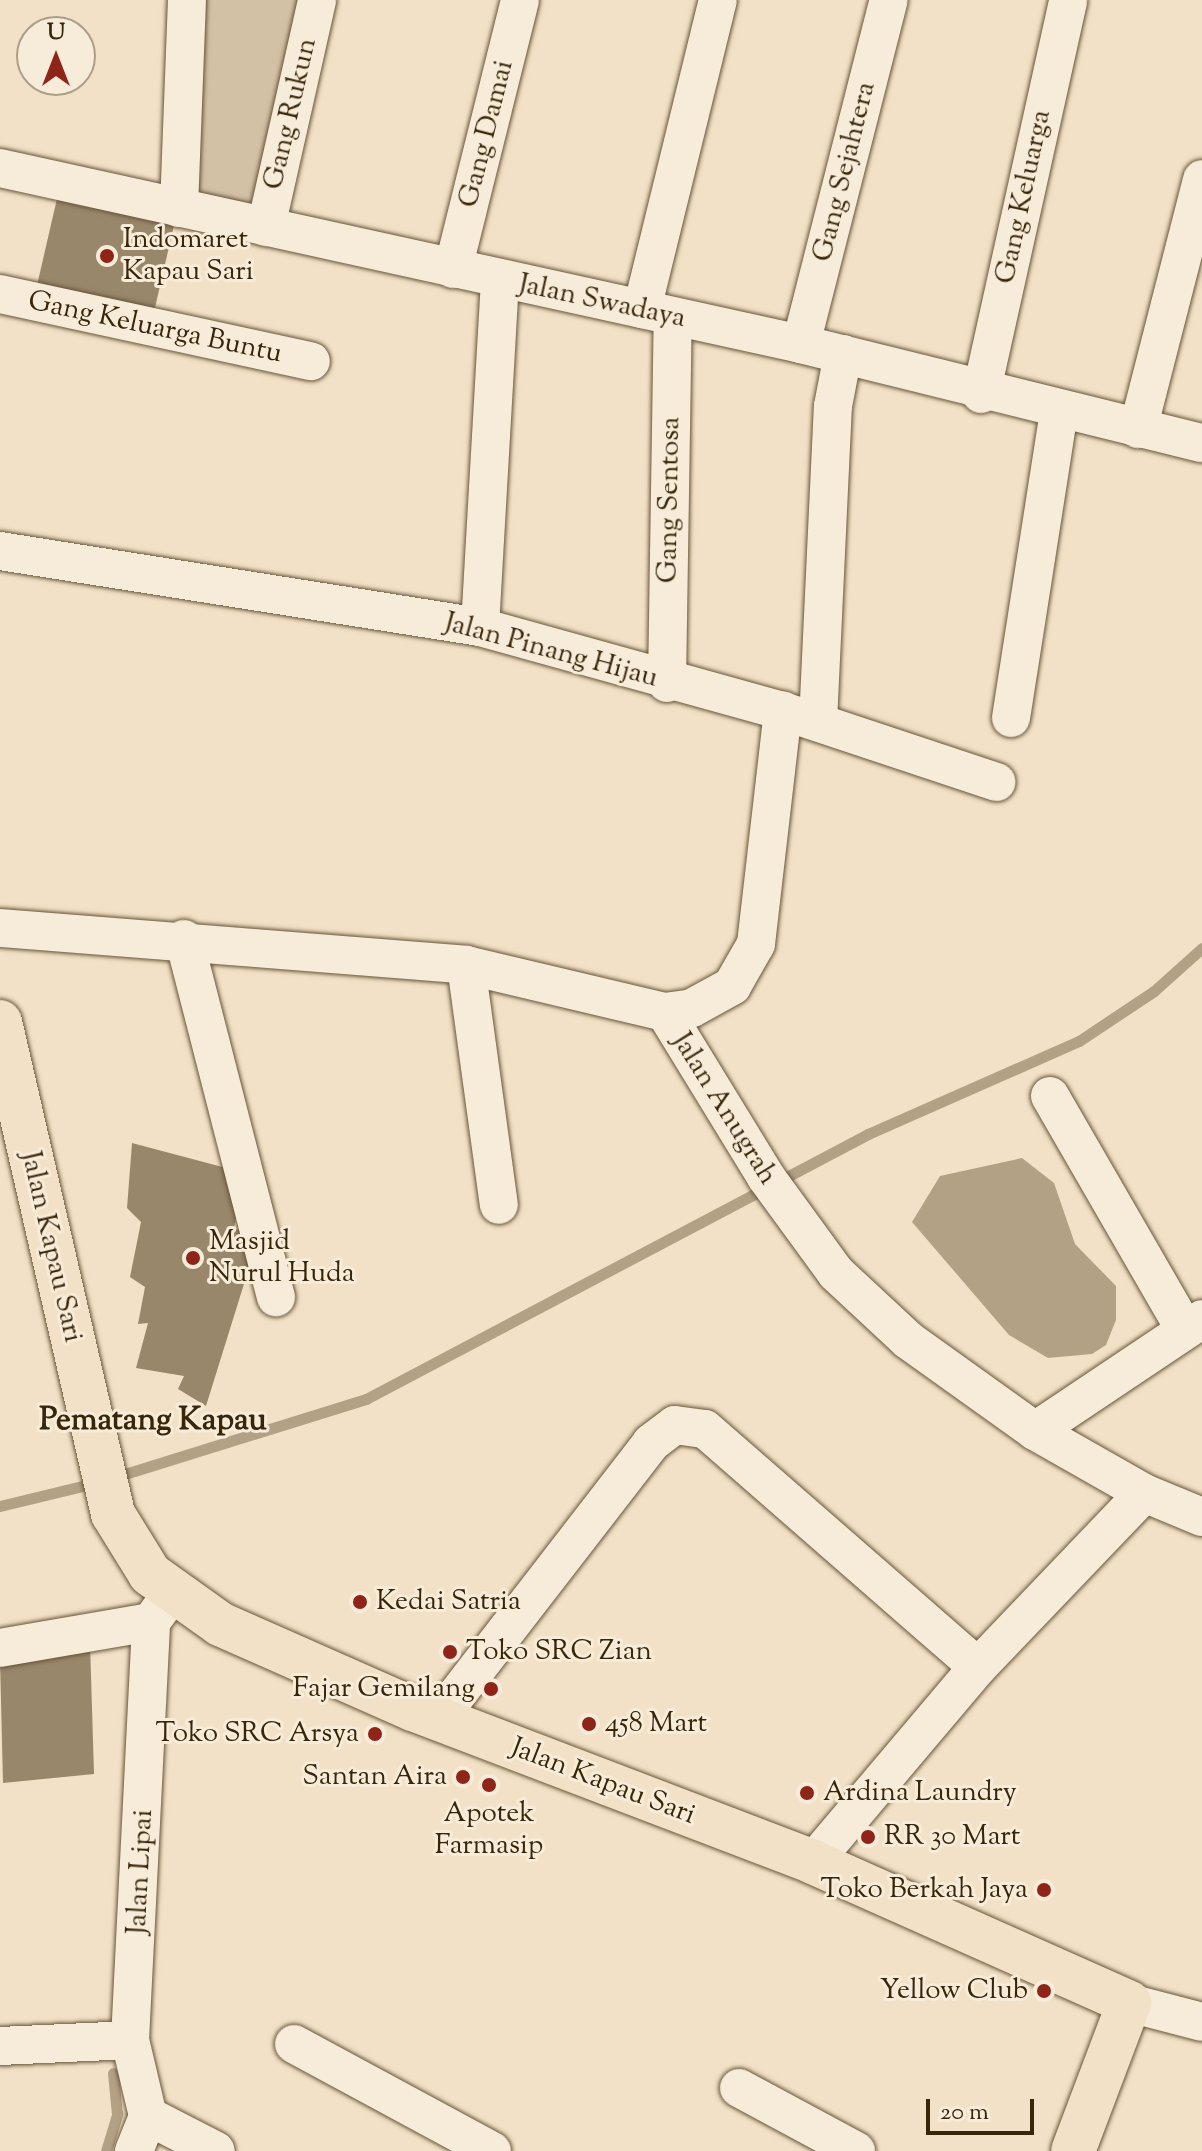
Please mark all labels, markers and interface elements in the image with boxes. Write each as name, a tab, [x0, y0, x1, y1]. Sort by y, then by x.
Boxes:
north arrow	[16, 16, 96, 96]
text: U	[47, 18, 65, 50]
street label: Gang Rukun	[257, 35, 325, 193]
street label: Gang Damai	[452, 57, 522, 211]
street label: Gang Sejahtera	[806, 79, 884, 265]
street label: Gang Keluarga	[989, 107, 1059, 287]
place label: Indomaret Kapau Sari	[123, 223, 254, 289]
marker: Indomaret Kapau Sari	[98, 247, 116, 265]
street label: Jalan Swadaya	[516, 268, 688, 336]
street label: Gang Keluarga Buntu	[25, 285, 285, 371]
street label: Gang Sentosa	[652, 416, 688, 584]
street label: Jalan Pinang Hijau	[441, 606, 661, 696]
street label: Jalan Anugrah	[664, 1027, 784, 1191]
street label: Jalan Kapau Sari	[13, 1148, 89, 1346]
place label: Masjid Nurul Huda	[209, 1225, 355, 1291]
marker: Masjid Nurul Huda	[184, 1249, 202, 1267]
district label: Pematang Kapau	[39, 1402, 267, 1440]
place label: Kedai Satria	[376, 1585, 521, 1619]
marker: Kedai Satria	[351, 1593, 369, 1611]
place label: Toko SRC Zian	[466, 1635, 652, 1669]
marker: Toko SRC Zian	[441, 1643, 459, 1661]
place label: Fajar Gemilang	[293, 1672, 475, 1706]
marker: Fajar Gemilang	[482, 1680, 500, 1698]
place label: 458 Mart	[605, 1707, 707, 1741]
marker: 458 Mart	[580, 1715, 598, 1733]
place label: Toko SRC Arsya	[156, 1717, 359, 1751]
marker: Toko SRC Arsya	[366, 1725, 384, 1743]
street label: Jalan Kapau Sari	[506, 1731, 700, 1833]
place label: Santan Aira	[302, 1760, 447, 1794]
marker: Santan Aira	[454, 1768, 472, 1786]
marker: Apotek Farmasip	[480, 1776, 498, 1794]
place label: Ardina Laundry	[823, 1776, 1017, 1810]
marker: Ardina Laundry	[798, 1784, 816, 1802]
place label: Apotek Farmasip	[435, 1797, 543, 1863]
street label: Jalan Lipai	[121, 1809, 161, 1935]
place label: RR 30 Mart	[884, 1820, 1020, 1854]
marker: RR 30 Mart	[859, 1828, 877, 1846]
place label: Toko Berkah Jaya	[820, 1873, 1028, 1907]
marker: Toko Berkah Jaya	[1035, 1881, 1053, 1899]
place label: Yellow Club	[880, 1974, 1028, 2008]
marker: Yellow Club	[1035, 1982, 1053, 2000]
scale bar	[930, 2083, 1038, 2133]
text: 20 m	[940, 2096, 989, 2130]

